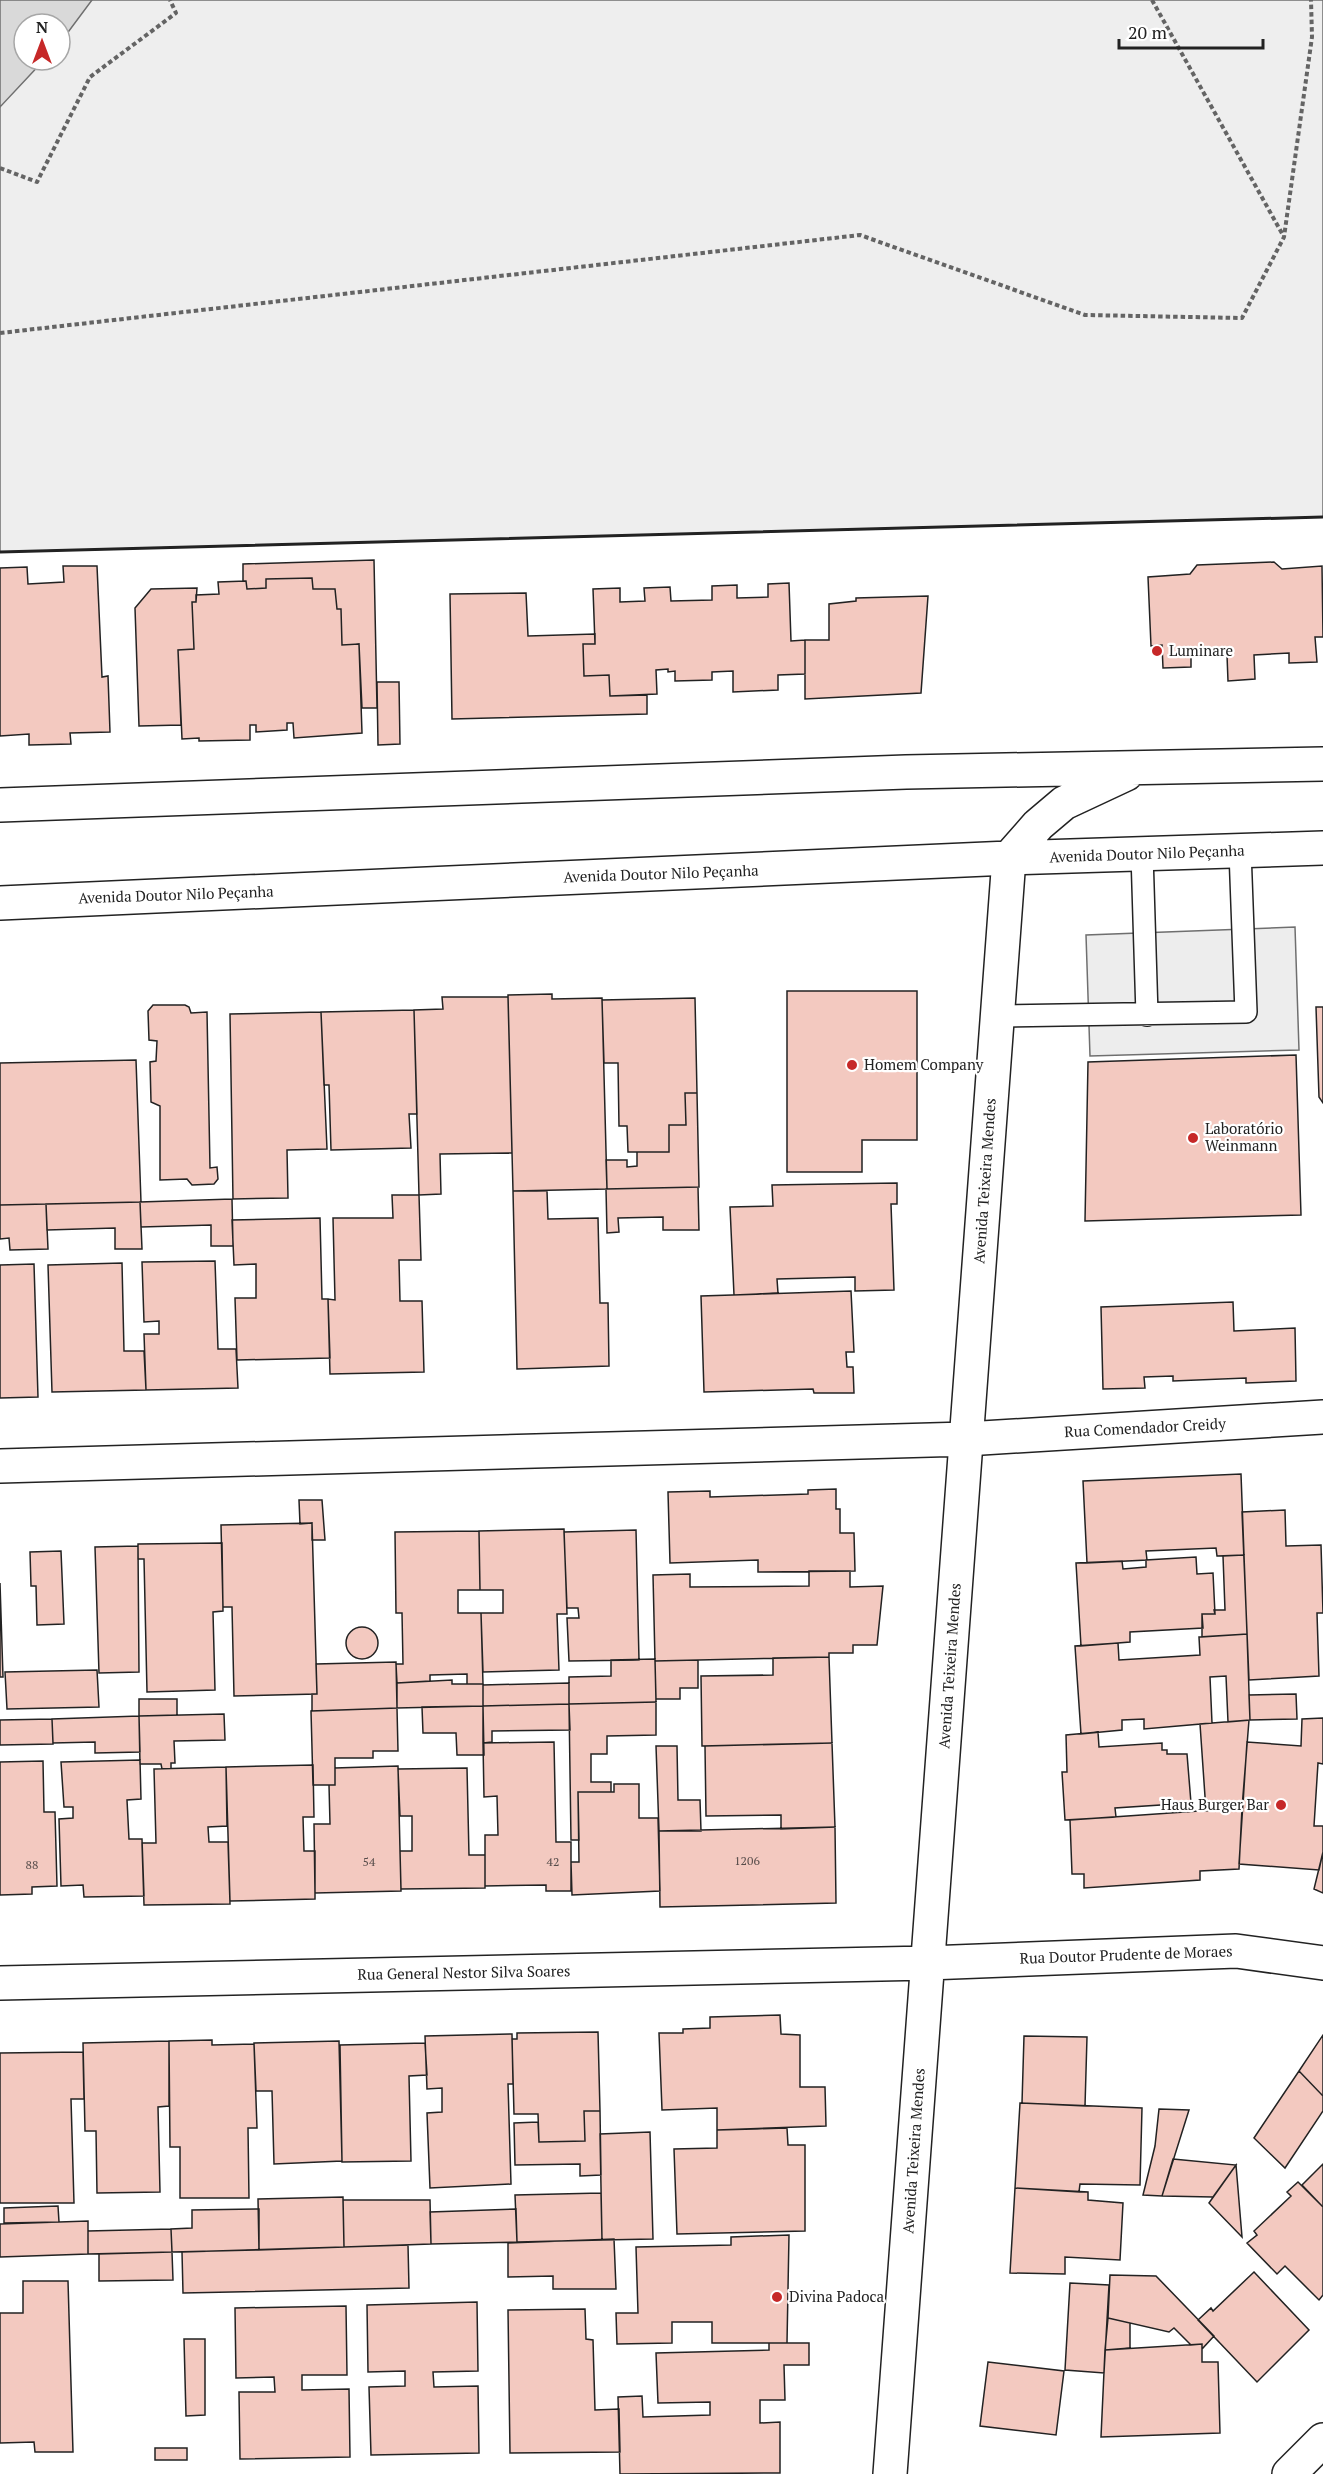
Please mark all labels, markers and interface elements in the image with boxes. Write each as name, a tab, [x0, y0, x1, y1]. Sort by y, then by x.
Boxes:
north arrow	[12, 12, 72, 72]
scale bar	[1119, 12, 1263, 50]
text: N	[36, 16, 48, 38]
text: 20 m	[1128, 20, 1168, 44]
place label: Luminare	[1169, 640, 1233, 660]
marker: Luminare	[1150, 644, 1164, 658]
street label: Avenida Doutor Nilo Peçanha	[1049, 840, 1245, 866]
street label: Avenida Doutor Nilo Peçanha	[563, 860, 759, 886]
street label: Avenida Doutor Nilo Peçanha	[78, 881, 274, 907]
place label: Homem Company	[864, 1054, 984, 1074]
marker: Homem Company	[845, 1058, 859, 1072]
street label: Avenida Teixeira Mendes	[968, 1097, 1000, 1264]
place label: Laboratório Weinmann	[1205, 1118, 1283, 1155]
marker: Laboratório Weinmann	[1186, 1131, 1200, 1145]
street label: Rua Comendador Creidy	[1064, 1413, 1227, 1441]
street label: Avenida Teixeira Mendes	[933, 1582, 965, 1749]
place label: Haus Burger Bar	[1161, 1794, 1269, 1814]
marker: Haus Burger Bar	[1274, 1798, 1288, 1812]
house number: 1206	[734, 1853, 760, 1868]
house number: 54	[363, 1854, 376, 1869]
house number: 42	[547, 1854, 559, 1869]
house number: 88	[26, 1857, 38, 1872]
street label: Rua Doutor Prudente de Moraes	[1019, 1940, 1233, 1968]
street label: Rua General Nestor Silva Soares	[357, 1960, 571, 1984]
street label: Avenida Teixeira Mendes	[897, 2067, 929, 2234]
place label: Divina Padoca	[789, 2286, 884, 2306]
marker: Divina Padoca	[770, 2290, 784, 2304]

